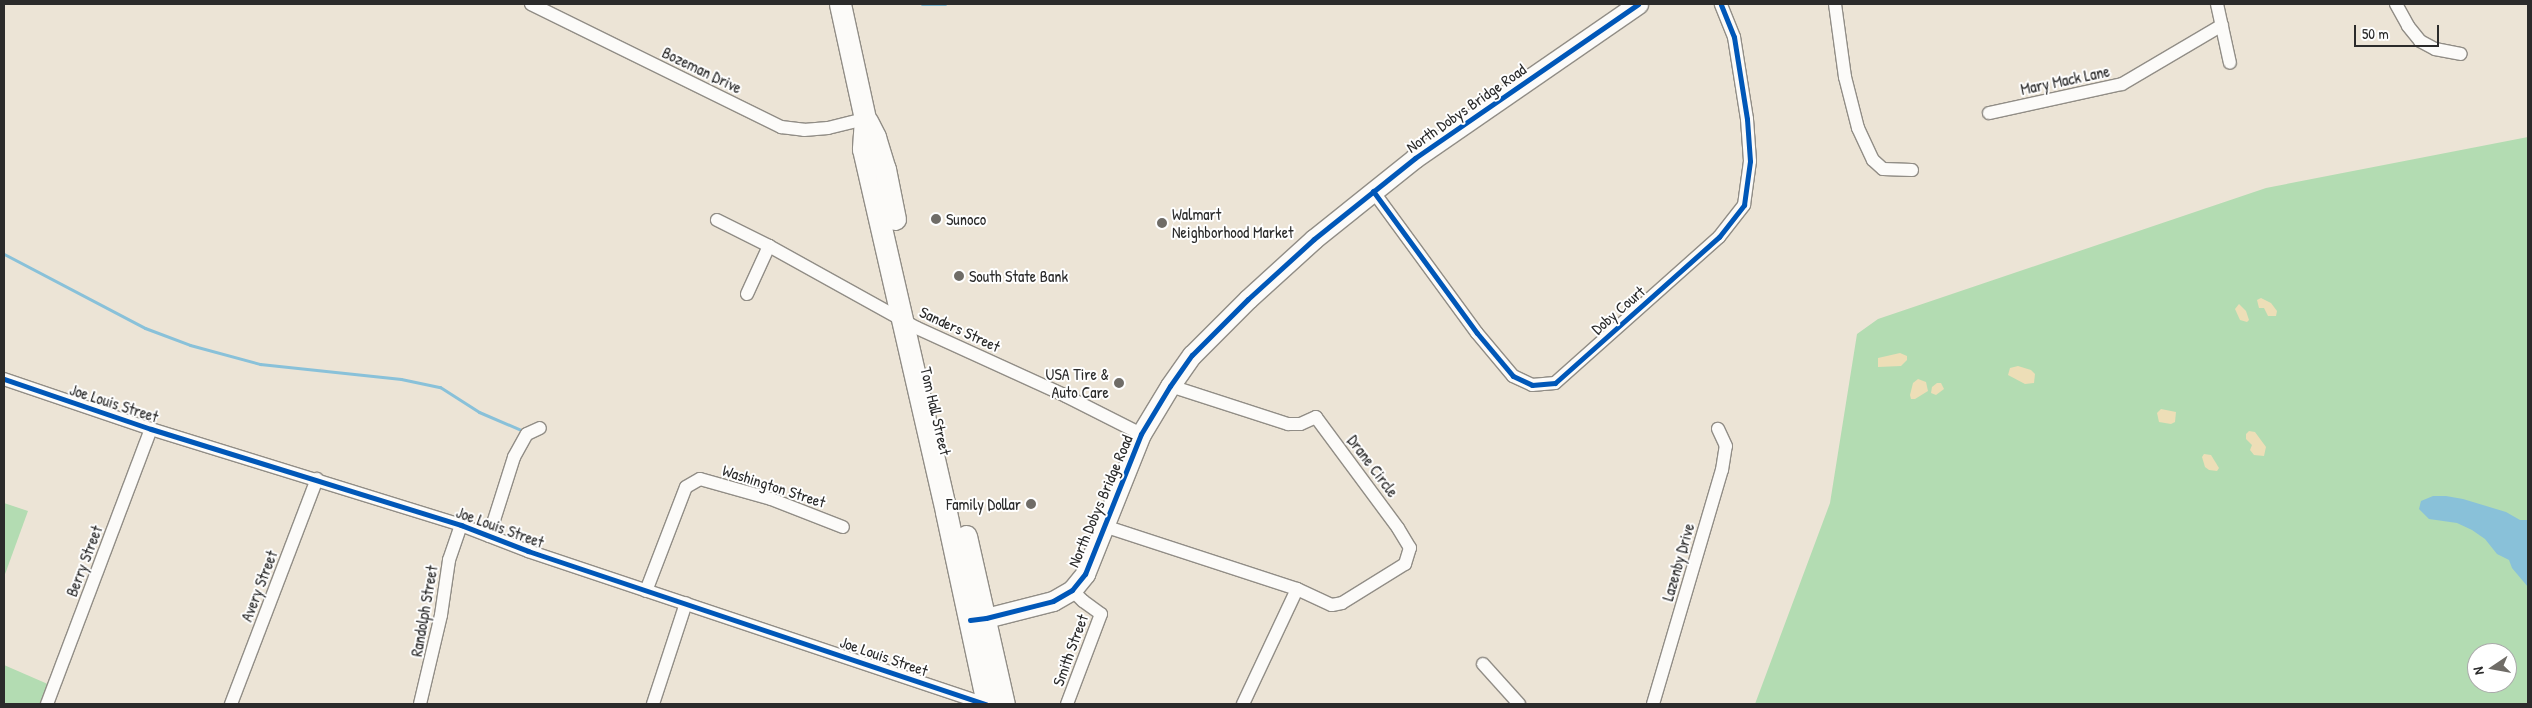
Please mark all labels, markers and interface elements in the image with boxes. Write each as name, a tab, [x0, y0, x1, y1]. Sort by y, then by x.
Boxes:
scale bar	[2357, 15, 2442, 47]
text: 50 m	[2362, 23, 2389, 44]
street label: Bozeman Drive	[659, 43, 745, 97]
street label: North Dobys Bridge Road	[1402, 59, 1530, 157]
street label: Mary Mack Lane	[2019, 61, 2111, 99]
place label: Walmart Neighborhood Market	[1172, 204, 1294, 242]
place label: Sunoco	[946, 209, 986, 229]
marker: Sunoco	[930, 213, 942, 225]
marker: Walmart Neighborhood Market	[1156, 217, 1168, 229]
place label: South State Bank	[969, 266, 1068, 286]
marker: South State Bank	[953, 270, 965, 282]
street label: Doby Court	[1587, 282, 1649, 338]
street label: Sanders Street	[917, 302, 1003, 356]
place label: USA Tire & Auto Care	[1046, 364, 1109, 402]
street label: Tom Hall Street	[917, 365, 955, 457]
marker: USA Tire & Auto Care	[1113, 377, 1125, 389]
street label: Joe Louis Street	[67, 380, 161, 426]
street label: Drane Circle	[1343, 431, 1403, 501]
street label: North Dobys Bridge Road	[1063, 432, 1137, 570]
street label: Washington Street	[720, 460, 828, 512]
place label: Family Dollar	[946, 494, 1021, 514]
marker: Family Dollar	[1025, 498, 1037, 510]
street label: Joe Louis Street	[454, 502, 546, 552]
street label: Lazenby Drive	[1658, 521, 1698, 603]
street label: Berry Street	[62, 523, 106, 599]
street label: Avery Street	[237, 548, 281, 624]
street label: Randolph Street	[407, 564, 441, 658]
street label: Smith Street	[1048, 611, 1092, 689]
street label: Joe Louis Street	[837, 632, 931, 680]
north arrow	[2467, 643, 2517, 693]
text: N	[2468, 665, 2488, 677]

